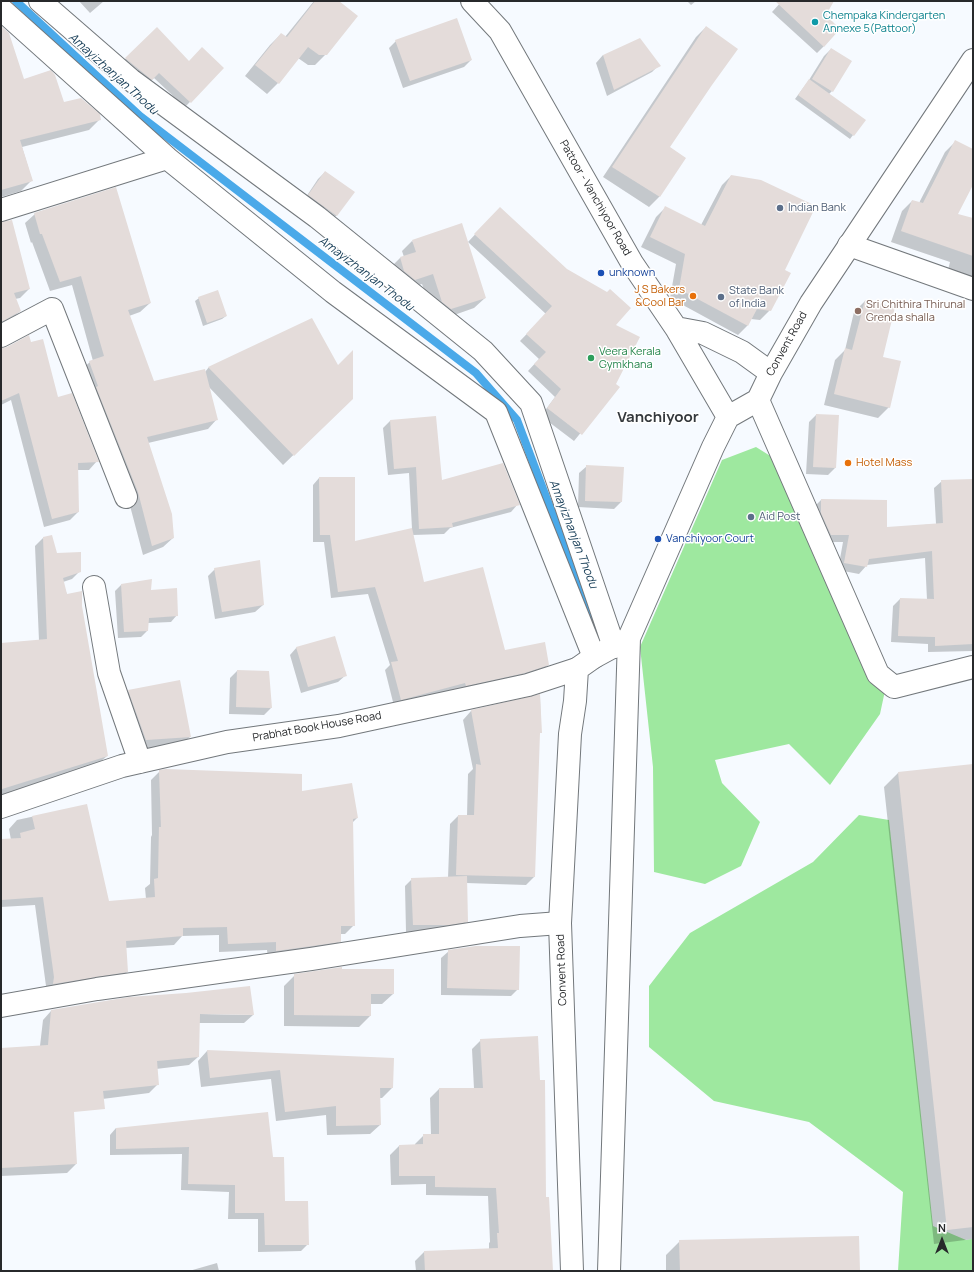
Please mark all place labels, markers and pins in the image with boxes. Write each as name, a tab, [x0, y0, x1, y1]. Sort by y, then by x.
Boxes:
place label: Chempaka Kindergarten Annexe 5(Pattoor)	[823, 9, 945, 35]
marker: Chempaka Kindergarten Annexe 5(Pattoor)	[810, 17, 820, 27]
place label: Indian Bank	[788, 201, 846, 215]
marker: Indian Bank	[775, 203, 785, 213]
place label: unknown	[609, 266, 655, 280]
marker: unknown	[596, 268, 606, 278]
place label: J S Bakers &Cool Bar	[635, 283, 685, 309]
place label: State Bank of India	[729, 284, 784, 310]
marker: J S Bakers &Cool Bar	[688, 291, 698, 301]
marker: State Bank of India	[716, 292, 726, 302]
place label: Sri Chithira Thirunal Grenda shalla	[866, 298, 965, 324]
marker: Sri Chithira Thirunal Grenda shalla	[853, 306, 863, 316]
place label: Veera Kerala Gymkhana	[599, 345, 661, 371]
marker: Veera Kerala Gymkhana	[586, 353, 596, 363]
place label: Hotel Mass	[856, 456, 912, 470]
marker: Hotel Mass	[843, 458, 853, 468]
place label: Aid Post	[759, 510, 800, 524]
marker: Aid Post	[746, 512, 756, 522]
place label: Vanchiyoor Court	[666, 532, 754, 546]
marker: Vanchiyoor Court	[653, 534, 663, 544]

